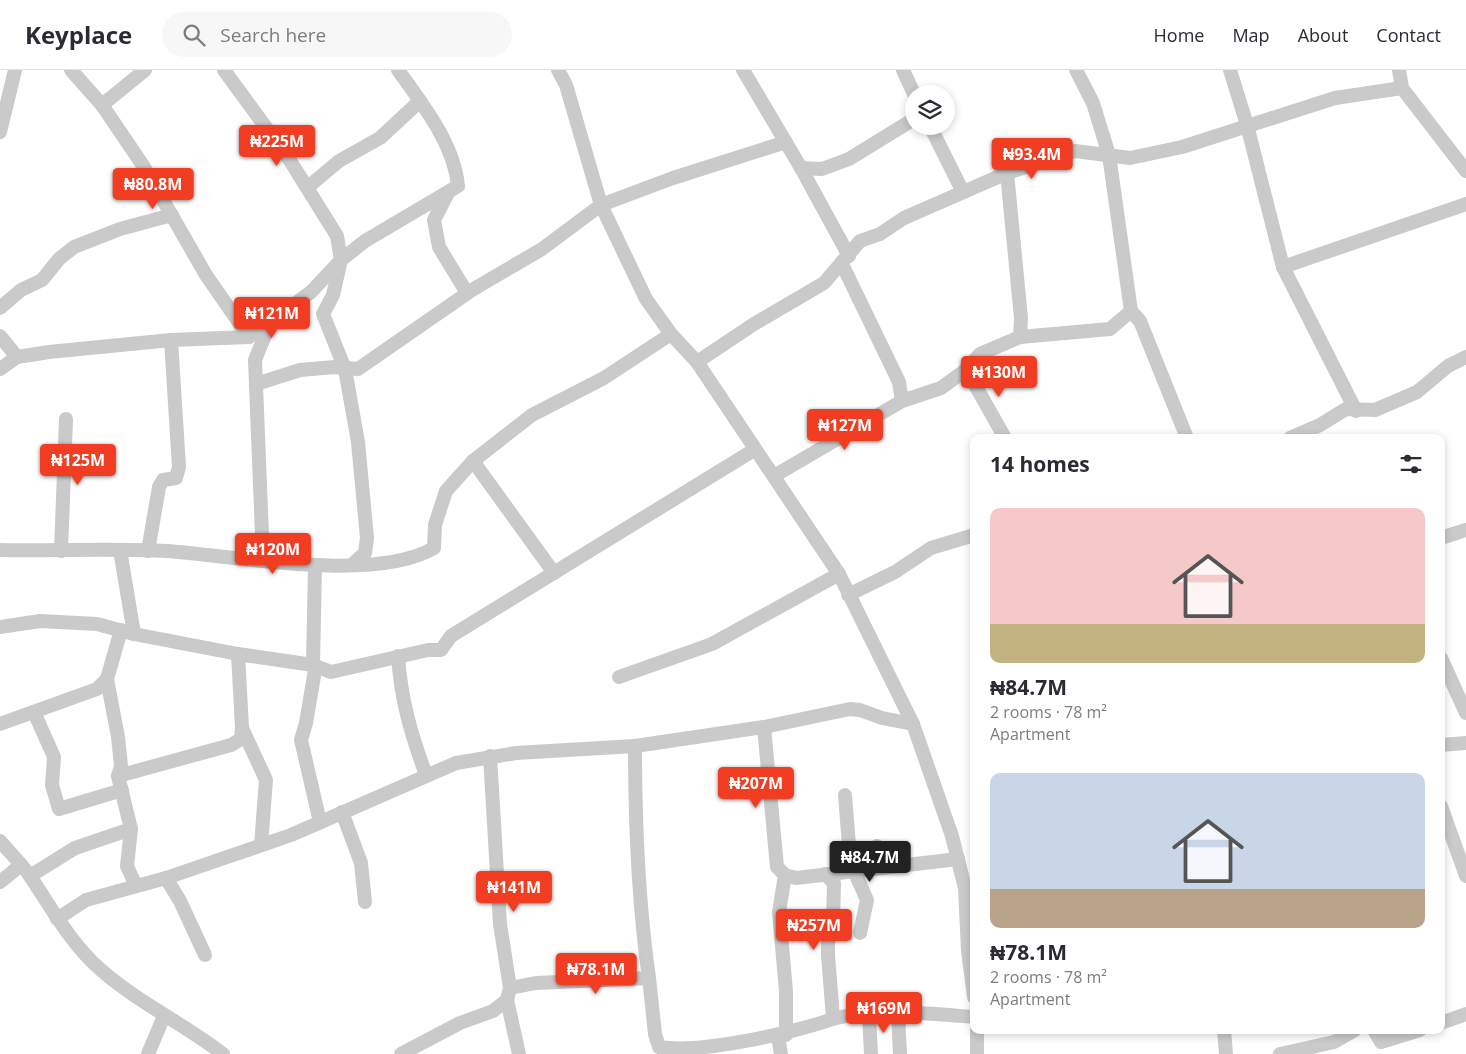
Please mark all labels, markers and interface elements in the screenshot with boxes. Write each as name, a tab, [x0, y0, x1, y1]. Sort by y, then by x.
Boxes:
search box	[162, 12, 512, 57]
text: Keyplace	[25, 18, 132, 51]
icon: search	[180, 21, 208, 49]
text: Search here	[220, 22, 326, 48]
text: Home	[1154, 23, 1204, 47]
text: Map	[1232, 23, 1270, 47]
text: About	[1298, 23, 1348, 47]
text: Contact	[1376, 23, 1441, 47]
map controls	[905, 85, 955, 135]
button: layers	[905, 85, 955, 135]
pin: ₦225M	[242, 124, 312, 167]
text: ₦225M	[250, 130, 304, 152]
pin: ₦93.4M	[991, 138, 1073, 180]
text: ₦93.4M	[1003, 143, 1061, 165]
pin: ₦80.8M	[112, 168, 194, 210]
text: ₦80.8M	[124, 173, 182, 195]
pin: ₦121M	[237, 296, 307, 339]
text: ₦121M	[245, 302, 299, 324]
pin: ₦130M	[964, 356, 1034, 398]
text: ₦130M	[972, 361, 1026, 383]
pin: ₦127M	[810, 408, 880, 451]
text: ₦127M	[818, 414, 872, 436]
pin: ₦125M	[43, 444, 113, 486]
text: ₦125M	[51, 449, 105, 471]
text: 14 homes	[990, 450, 1090, 478]
icon: filters	[1397, 450, 1425, 478]
pin: ₦120M	[238, 532, 308, 575]
text: ₦120M	[246, 538, 300, 560]
icon: home	[1163, 541, 1253, 631]
text: ₦84.7M	[990, 673, 1067, 701]
text: 2 rooms · 78 m²	[990, 701, 1107, 723]
text: Apartment	[990, 723, 1070, 745]
pin: ₦207M	[721, 766, 791, 809]
text: ₦207M	[729, 772, 783, 794]
icon: home	[1163, 806, 1253, 896]
pin: ₦84.7M	[829, 840, 911, 883]
text: ₦84.7M	[841, 846, 899, 868]
pin: ₦141M	[479, 870, 549, 913]
text: ₦141M	[487, 876, 541, 898]
pin: ₦257M	[779, 908, 849, 951]
text: ₦257M	[787, 914, 841, 936]
text: ₦78.1M	[990, 938, 1067, 966]
pin: ₦78.1M	[555, 952, 637, 995]
text: ₦78.1M	[567, 958, 625, 980]
text: 2 rooms · 78 m²	[990, 966, 1107, 988]
text: Apartment	[990, 988, 1070, 1010]
pin: ₦169M	[849, 992, 919, 1034]
text: ₦169M	[857, 997, 911, 1019]

